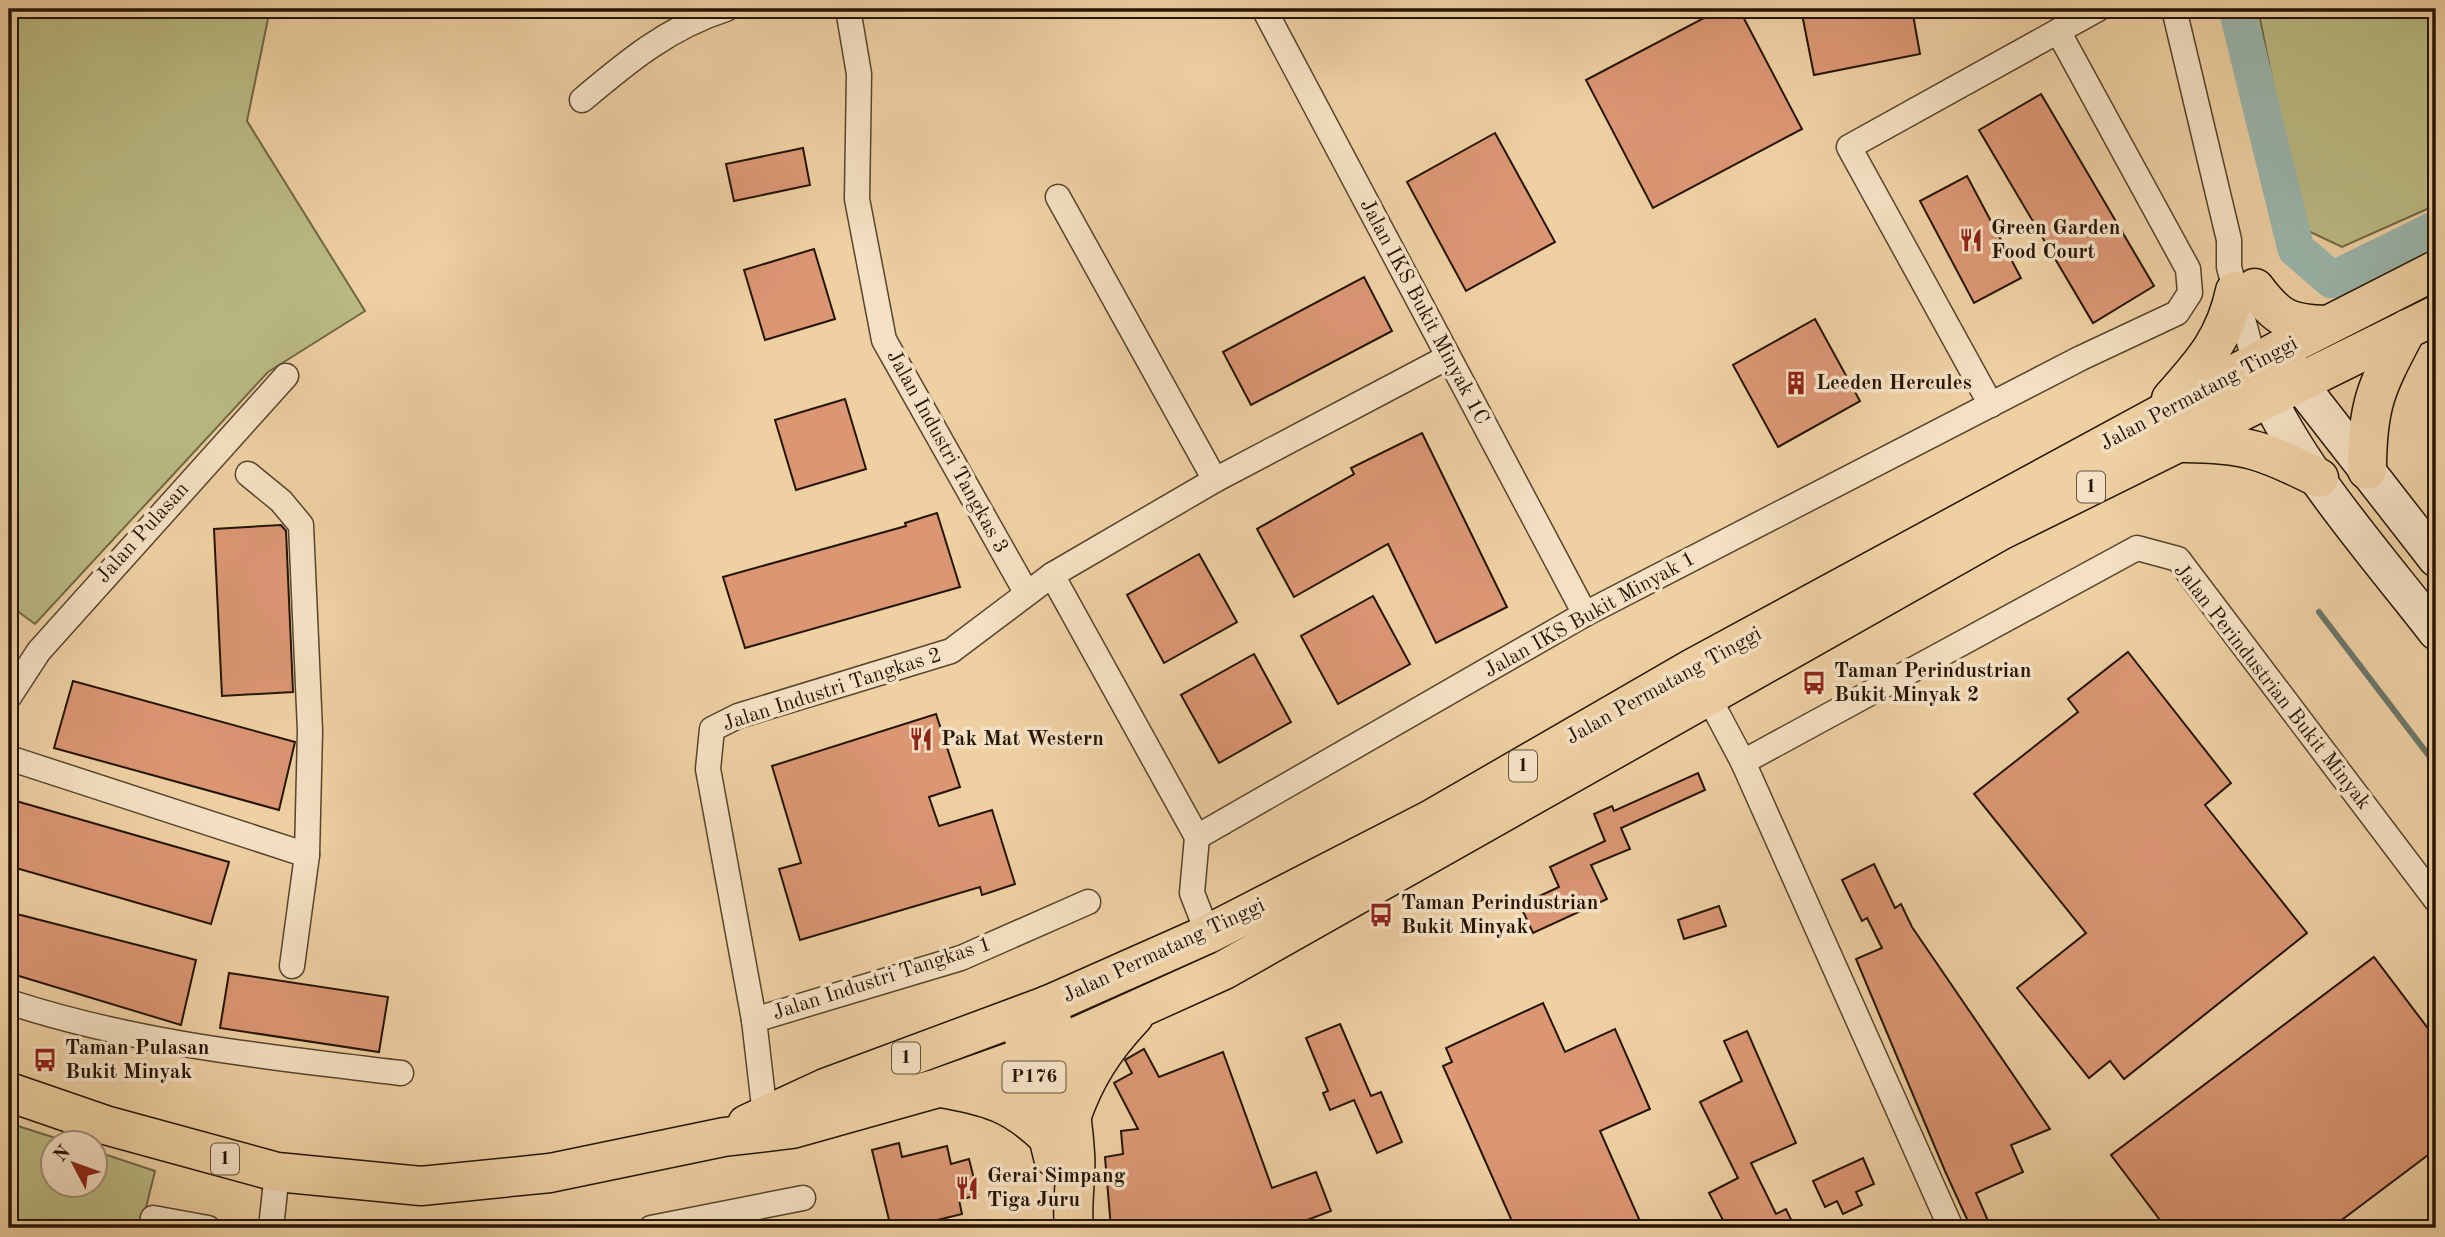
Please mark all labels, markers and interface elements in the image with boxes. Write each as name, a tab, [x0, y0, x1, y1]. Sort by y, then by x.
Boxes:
street label: Jalan IKS Bukit Minyak 1C	[1356, 196, 1492, 428]
place label: Green Garden Food Court	[1991, 218, 2120, 263]
restaurant icon: Green Garden Food Court	[1957, 226, 1985, 254]
street label: Jalan Permatang Tinggi	[2097, 333, 2301, 455]
street label: Jalan Industri Tangkas 3	[882, 347, 1012, 557]
building icon: Leeden Hercules	[1782, 369, 1810, 397]
place label: Leeden Hercules	[1816, 373, 1972, 394]
road number: 1	[2077, 472, 2105, 502]
street label: Jalan Pulasan	[93, 479, 193, 587]
street label: Jalan IKS Bukit Minyak 1	[1481, 548, 1699, 682]
street label: Jalan Perindustrian Bukit Minyak	[2170, 560, 2374, 814]
street label: Jalan Permatang Tinggi	[1563, 623, 1765, 749]
street label: Jalan Industri Tangkas 2	[720, 645, 944, 735]
place label: Taman Perindustrian Bukit Minyak 2	[1834, 661, 2031, 706]
bus stop icon: Taman Perindustrian Bukit Minyak 2	[1800, 669, 1828, 697]
restaurant icon: Pak Mat Western	[907, 725, 935, 753]
place label: Pak Mat Western	[941, 729, 1104, 750]
road number: 1	[1509, 750, 1537, 782]
place label: Taman Perindustrian Bukit Minyak	[1401, 893, 1598, 938]
street label: Jalan Permatang Tinggi	[1060, 895, 1268, 1007]
bus stop icon: Taman Perindustrian Bukit Minyak	[1367, 901, 1395, 929]
street label: Jalan Industri Tangkas 1	[770, 934, 994, 1024]
place label: Taman Pulasan Bukit Minyak	[65, 1038, 209, 1083]
road number: 1	[892, 1042, 920, 1074]
bus stop icon: Taman Pulasan Bukit Minyak	[31, 1046, 59, 1074]
road number: P176	[1002, 1062, 1066, 1092]
north arrow	[38, 1128, 108, 1198]
text: N	[51, 1142, 75, 1166]
road number: 1	[211, 1144, 239, 1175]
place label: Gerai Simpang Tiga Juru	[987, 1166, 1126, 1211]
restaurant icon: Gerai Simpang Tiga Juru	[953, 1174, 981, 1202]

